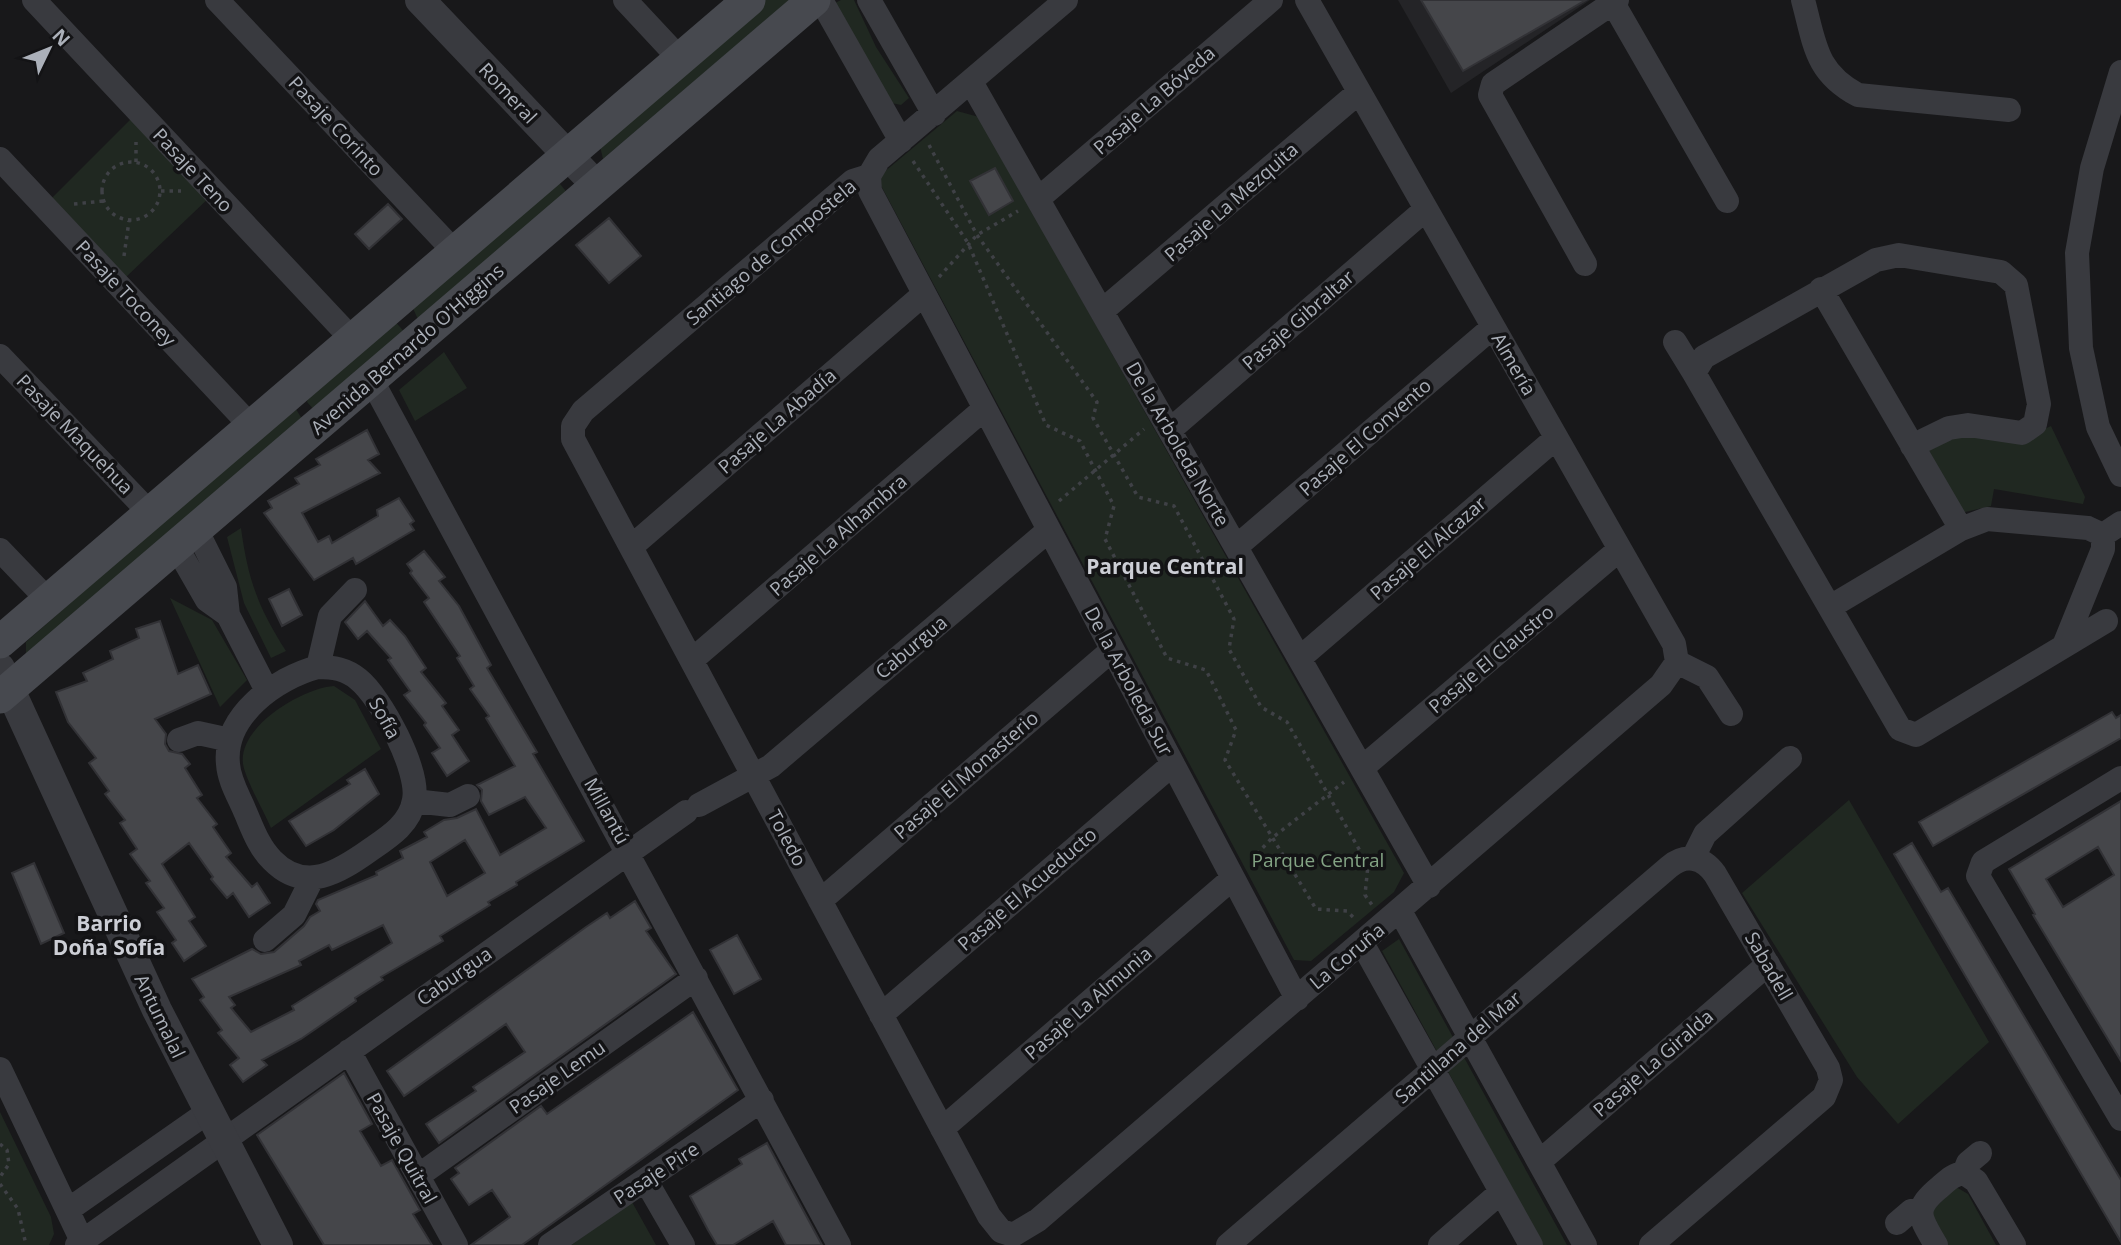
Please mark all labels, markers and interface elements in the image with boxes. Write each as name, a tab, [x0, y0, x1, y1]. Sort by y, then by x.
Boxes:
north arrow	[14, 14, 84, 84]
text: N	[47, 23, 76, 52]
street label: Pasaje La Bóveda	[1088, 40, 1220, 160]
street label: Romeral	[473, 57, 543, 129]
street label: Pasaje Corinto	[283, 70, 389, 182]
street label: Pasaje Teno	[147, 122, 239, 218]
street label: Pasaje La Mezquita	[1159, 137, 1303, 267]
street label: Santiago de Compostela	[680, 173, 862, 331]
street label: Pasaje Toconey	[70, 234, 182, 352]
street label: Avenida Bernardo O'Higgins	[305, 258, 509, 440]
street label: Pasaje Gibraltar	[1236, 264, 1360, 376]
street label: Almería	[1486, 328, 1542, 400]
street label: De la Arboleda Norte	[1120, 357, 1236, 531]
street label: Pasaje La Abadía	[712, 362, 842, 480]
street label: Pasaje Maquehua	[11, 368, 139, 500]
street label: Pasaje El Convento	[1293, 372, 1437, 502]
street label: Pasaje La Alhambra	[764, 468, 912, 602]
street label: Pasaje El Alcazar	[1364, 490, 1492, 606]
district label: Parque Central	[1086, 552, 1244, 580]
street label: Pasaje El Claustro	[1423, 599, 1559, 719]
street label: De la Arboleda Sur	[1079, 602, 1179, 760]
street label: Caburgua	[870, 609, 952, 685]
street label: Sofía	[363, 693, 407, 743]
street label: Pasaje El Monasterio	[888, 705, 1044, 845]
street label: Millantú	[578, 773, 636, 849]
street label: Toledo	[761, 805, 813, 871]
street label: Pasaje El Acueducto	[952, 821, 1102, 957]
park label: Parque Central	[1252, 847, 1384, 873]
district label: Barrio Doña Sofía	[53, 909, 165, 961]
street label: La Coruña	[1304, 917, 1390, 995]
street label: Sabadell	[1739, 927, 1799, 1005]
street label: Caburgua	[411, 941, 497, 1011]
street label: Pasaje La Almunia	[1019, 941, 1157, 1065]
street label: Antumalal	[129, 970, 191, 1062]
street label: Santillana del Mar	[1389, 985, 1527, 1109]
street label: Pasaje La Giralda	[1587, 1004, 1719, 1122]
street label: Pasaje Lemu	[504, 1034, 610, 1120]
street label: Pasaje Quitral	[361, 1088, 443, 1208]
street label: Pasaje Pire	[608, 1136, 704, 1210]

